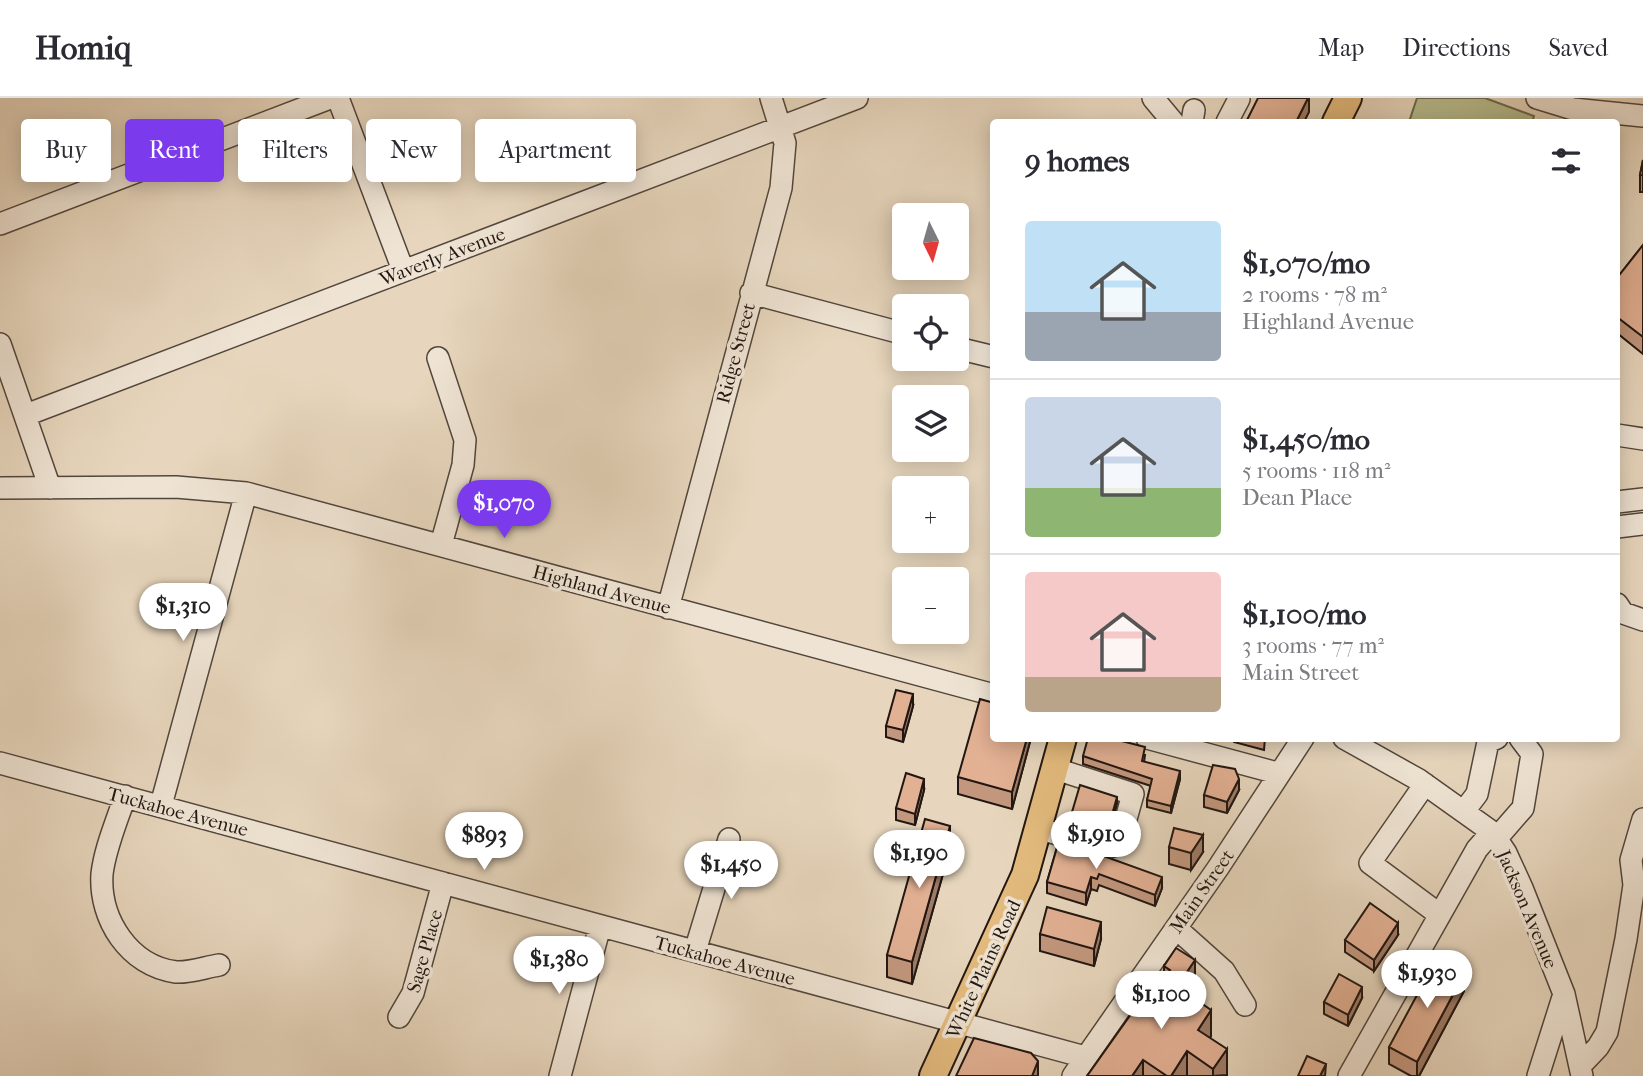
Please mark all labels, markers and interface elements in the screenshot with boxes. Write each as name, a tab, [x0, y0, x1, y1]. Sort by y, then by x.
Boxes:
text: Homiq	[35, 29, 131, 68]
text: Map	[1318, 34, 1364, 62]
text: Directions	[1402, 34, 1510, 62]
text: Saved	[1548, 34, 1608, 62]
chip: Buy	[21, 119, 111, 182]
chip: Rent	[125, 119, 224, 182]
chip: Filters	[238, 119, 352, 182]
chip: New	[366, 119, 461, 182]
chip: Apartment	[475, 119, 636, 182]
icon: filters	[1547, 142, 1585, 180]
text: 9 homes	[1025, 144, 1130, 179]
north arrow	[892, 203, 970, 280]
map controls	[892, 203, 969, 644]
street label: Waverly Avenue	[376, 223, 508, 291]
text: $1,070/mo	[1242, 246, 1370, 281]
icon: home	[1081, 249, 1165, 333]
text: 2 rooms · 78 m²	[1242, 281, 1387, 308]
button: locate	[892, 294, 969, 371]
street label: Ridge Street	[712, 300, 760, 406]
text: Highland Avenue	[1242, 308, 1414, 335]
button: layers	[892, 385, 969, 462]
text: $1,450/mo	[1242, 422, 1370, 457]
icon: home	[1081, 425, 1165, 509]
text: 5 rooms · 118 m²	[1242, 457, 1390, 484]
button: +	[892, 476, 969, 553]
pin: $1,070	[447, 480, 561, 540]
text: Dean Place	[1242, 484, 1352, 511]
text: $1,070	[473, 489, 535, 516]
street label: Highland Avenue	[530, 561, 673, 619]
button: −	[892, 567, 969, 644]
pin: $1,310	[126, 584, 240, 643]
text: $1,310	[155, 592, 211, 619]
text: $1,100/mo	[1242, 597, 1366, 632]
icon: home	[1081, 600, 1165, 684]
text: 3 rooms · 77 m²	[1242, 632, 1384, 659]
text: Main Street	[1242, 659, 1359, 686]
street label: Tuckahoe Avenue	[105, 783, 251, 841]
pin: $893	[443, 812, 525, 872]
pin: $1,910	[1039, 812, 1153, 871]
text: $1,910	[1067, 820, 1125, 847]
text: $893	[461, 821, 507, 848]
pin: $1,190	[862, 830, 976, 890]
text: $1,190	[890, 839, 948, 866]
pin: $1,450	[674, 842, 788, 901]
street label: Main Street	[1165, 845, 1239, 938]
street label: Jackson Avenue	[1491, 845, 1562, 972]
text: $1,450	[700, 850, 762, 877]
street label: White Plains Road	[942, 896, 1026, 1043]
street label: Sage Place	[403, 907, 447, 995]
street label: Tuckahoe Avenue	[652, 932, 798, 990]
pin: $1,380	[502, 936, 616, 996]
text: $1,380	[529, 945, 589, 972]
pin: $1,930	[1370, 950, 1484, 1010]
text: $1,930	[1397, 959, 1457, 986]
pin: $1,100	[1104, 972, 1218, 1031]
text: $1,100	[1131, 980, 1191, 1007]

